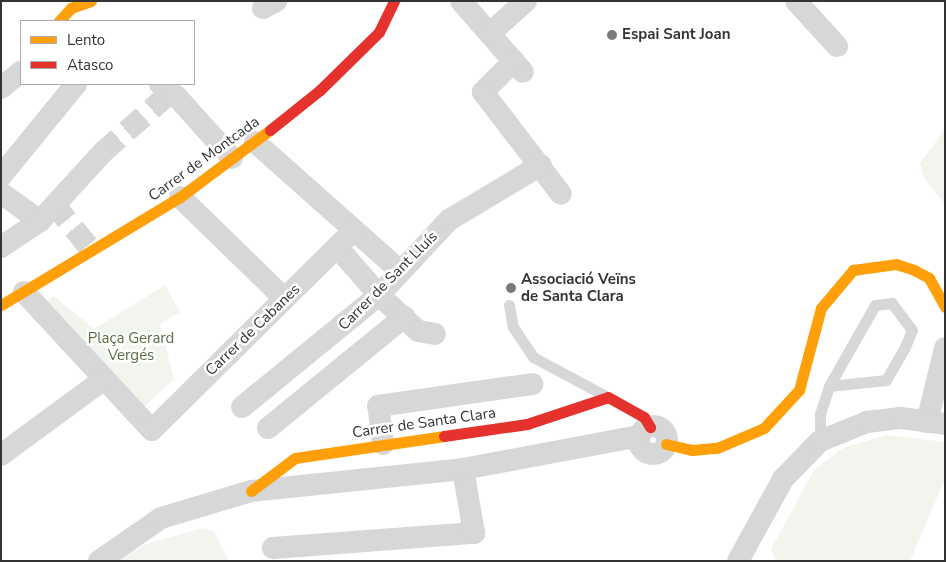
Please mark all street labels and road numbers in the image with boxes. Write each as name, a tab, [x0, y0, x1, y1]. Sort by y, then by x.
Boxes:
street label: Carrer de Montcada	[145, 113, 263, 205]
street label: Carrer de Sant Lluís	[335, 228, 441, 334]
street label: Carrer de Cabanes	[202, 280, 304, 380]
street label: Carrer de Santa Clara	[351, 404, 497, 442]

